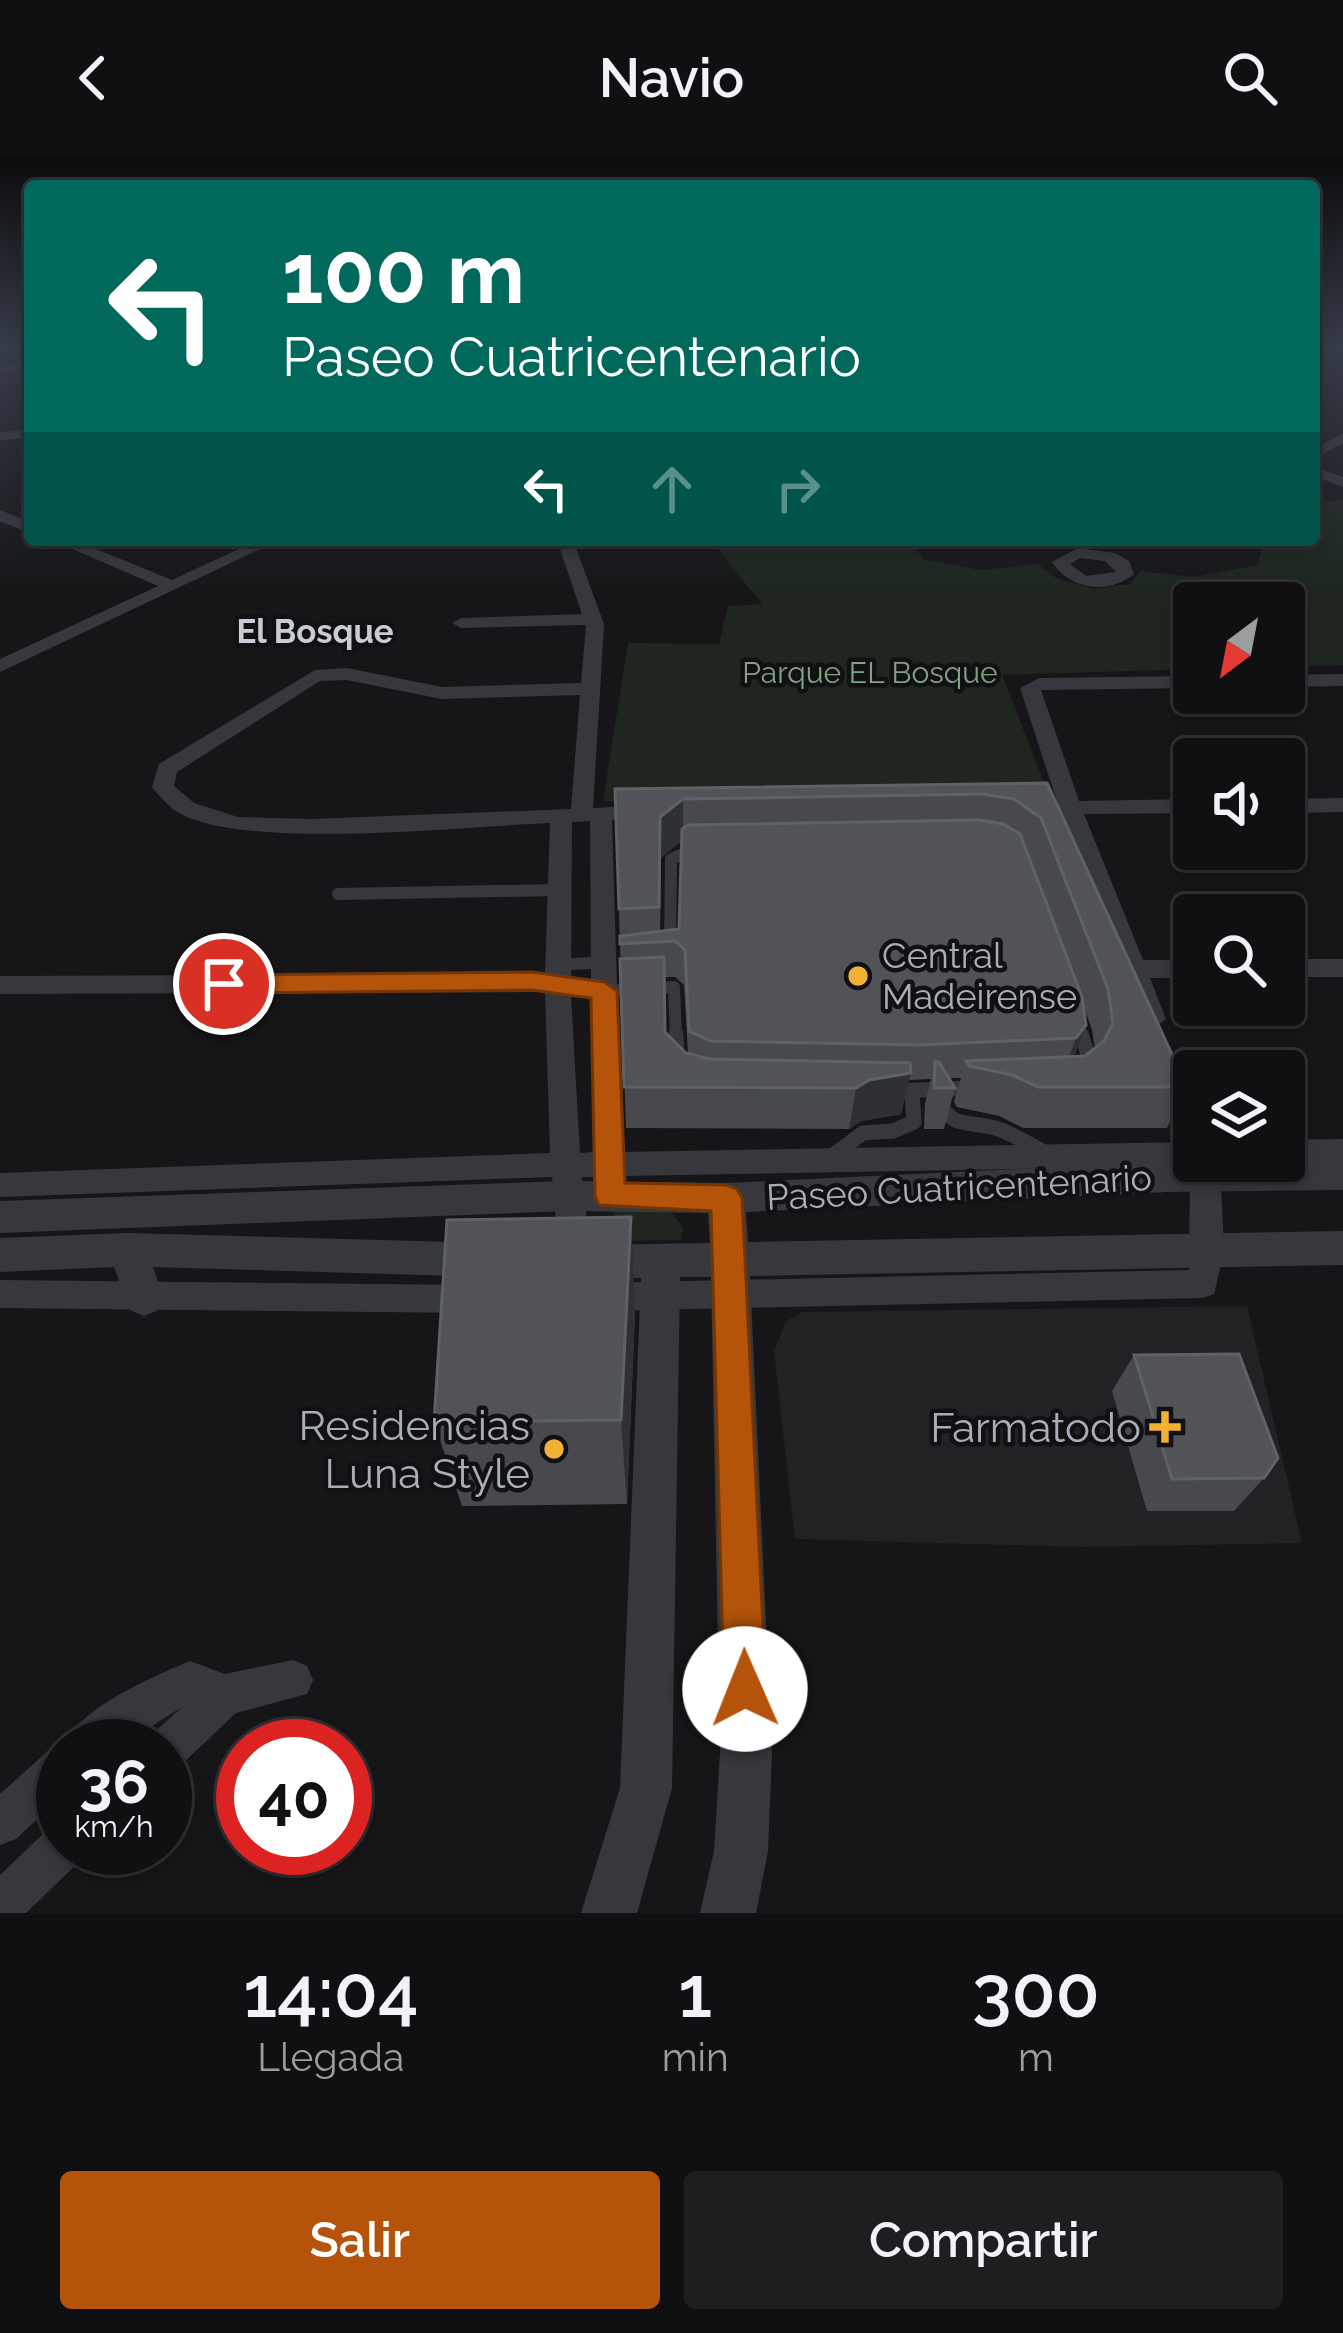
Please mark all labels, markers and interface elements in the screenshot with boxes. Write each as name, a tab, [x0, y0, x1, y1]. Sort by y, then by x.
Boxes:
icon: back	[60, 45, 126, 111]
icon: search	[1217, 45, 1283, 111]
text: Navio	[599, 46, 744, 110]
text: 100 m	[282, 224, 525, 323]
icon: left	[84, 228, 240, 384]
text: Paseo Cuatricentenario	[282, 325, 861, 389]
icon: left	[513, 456, 579, 522]
icon: ahead	[639, 456, 705, 522]
icon: right	[765, 456, 831, 522]
north arrow	[1173, 582, 1305, 714]
map controls	[1173, 582, 1305, 1182]
district label: El Bosque	[236, 612, 394, 651]
park label: Parque EL Bosque	[742, 655, 998, 690]
button: sound	[1173, 738, 1305, 870]
button: search	[1173, 894, 1305, 1026]
pin	[173, 933, 275, 1035]
place label: Central Madeirense	[882, 934, 1077, 1017]
icon: arrive	[191, 951, 257, 1017]
marker: Central Madeirense	[845, 963, 871, 989]
button: layers	[1173, 1050, 1305, 1182]
street label: Paseo Cuatricentenario	[765, 1156, 1153, 1218]
place label: Residencias Luna Style	[299, 1401, 530, 1498]
place label: Farmatodo	[930, 1403, 1141, 1452]
marker: Farmatodo	[1152, 1414, 1178, 1440]
marker: Residencias Luna Style	[541, 1436, 567, 1462]
position arrow	[682, 1626, 808, 1752]
speed limit sign: 40	[216, 1719, 372, 1875]
text: 36	[79, 1747, 149, 1817]
text: km/h	[74, 1809, 154, 1844]
text: 14:04	[243, 1949, 419, 2034]
text: 1	[678, 1949, 712, 2034]
text: 300	[972, 1949, 1100, 2034]
text: Llegada	[257, 2034, 404, 2080]
text: min	[662, 2034, 729, 2080]
text: m	[1018, 2034, 1054, 2080]
button: Salir	[60, 2171, 660, 2309]
button: Compartir	[684, 2171, 1283, 2309]

